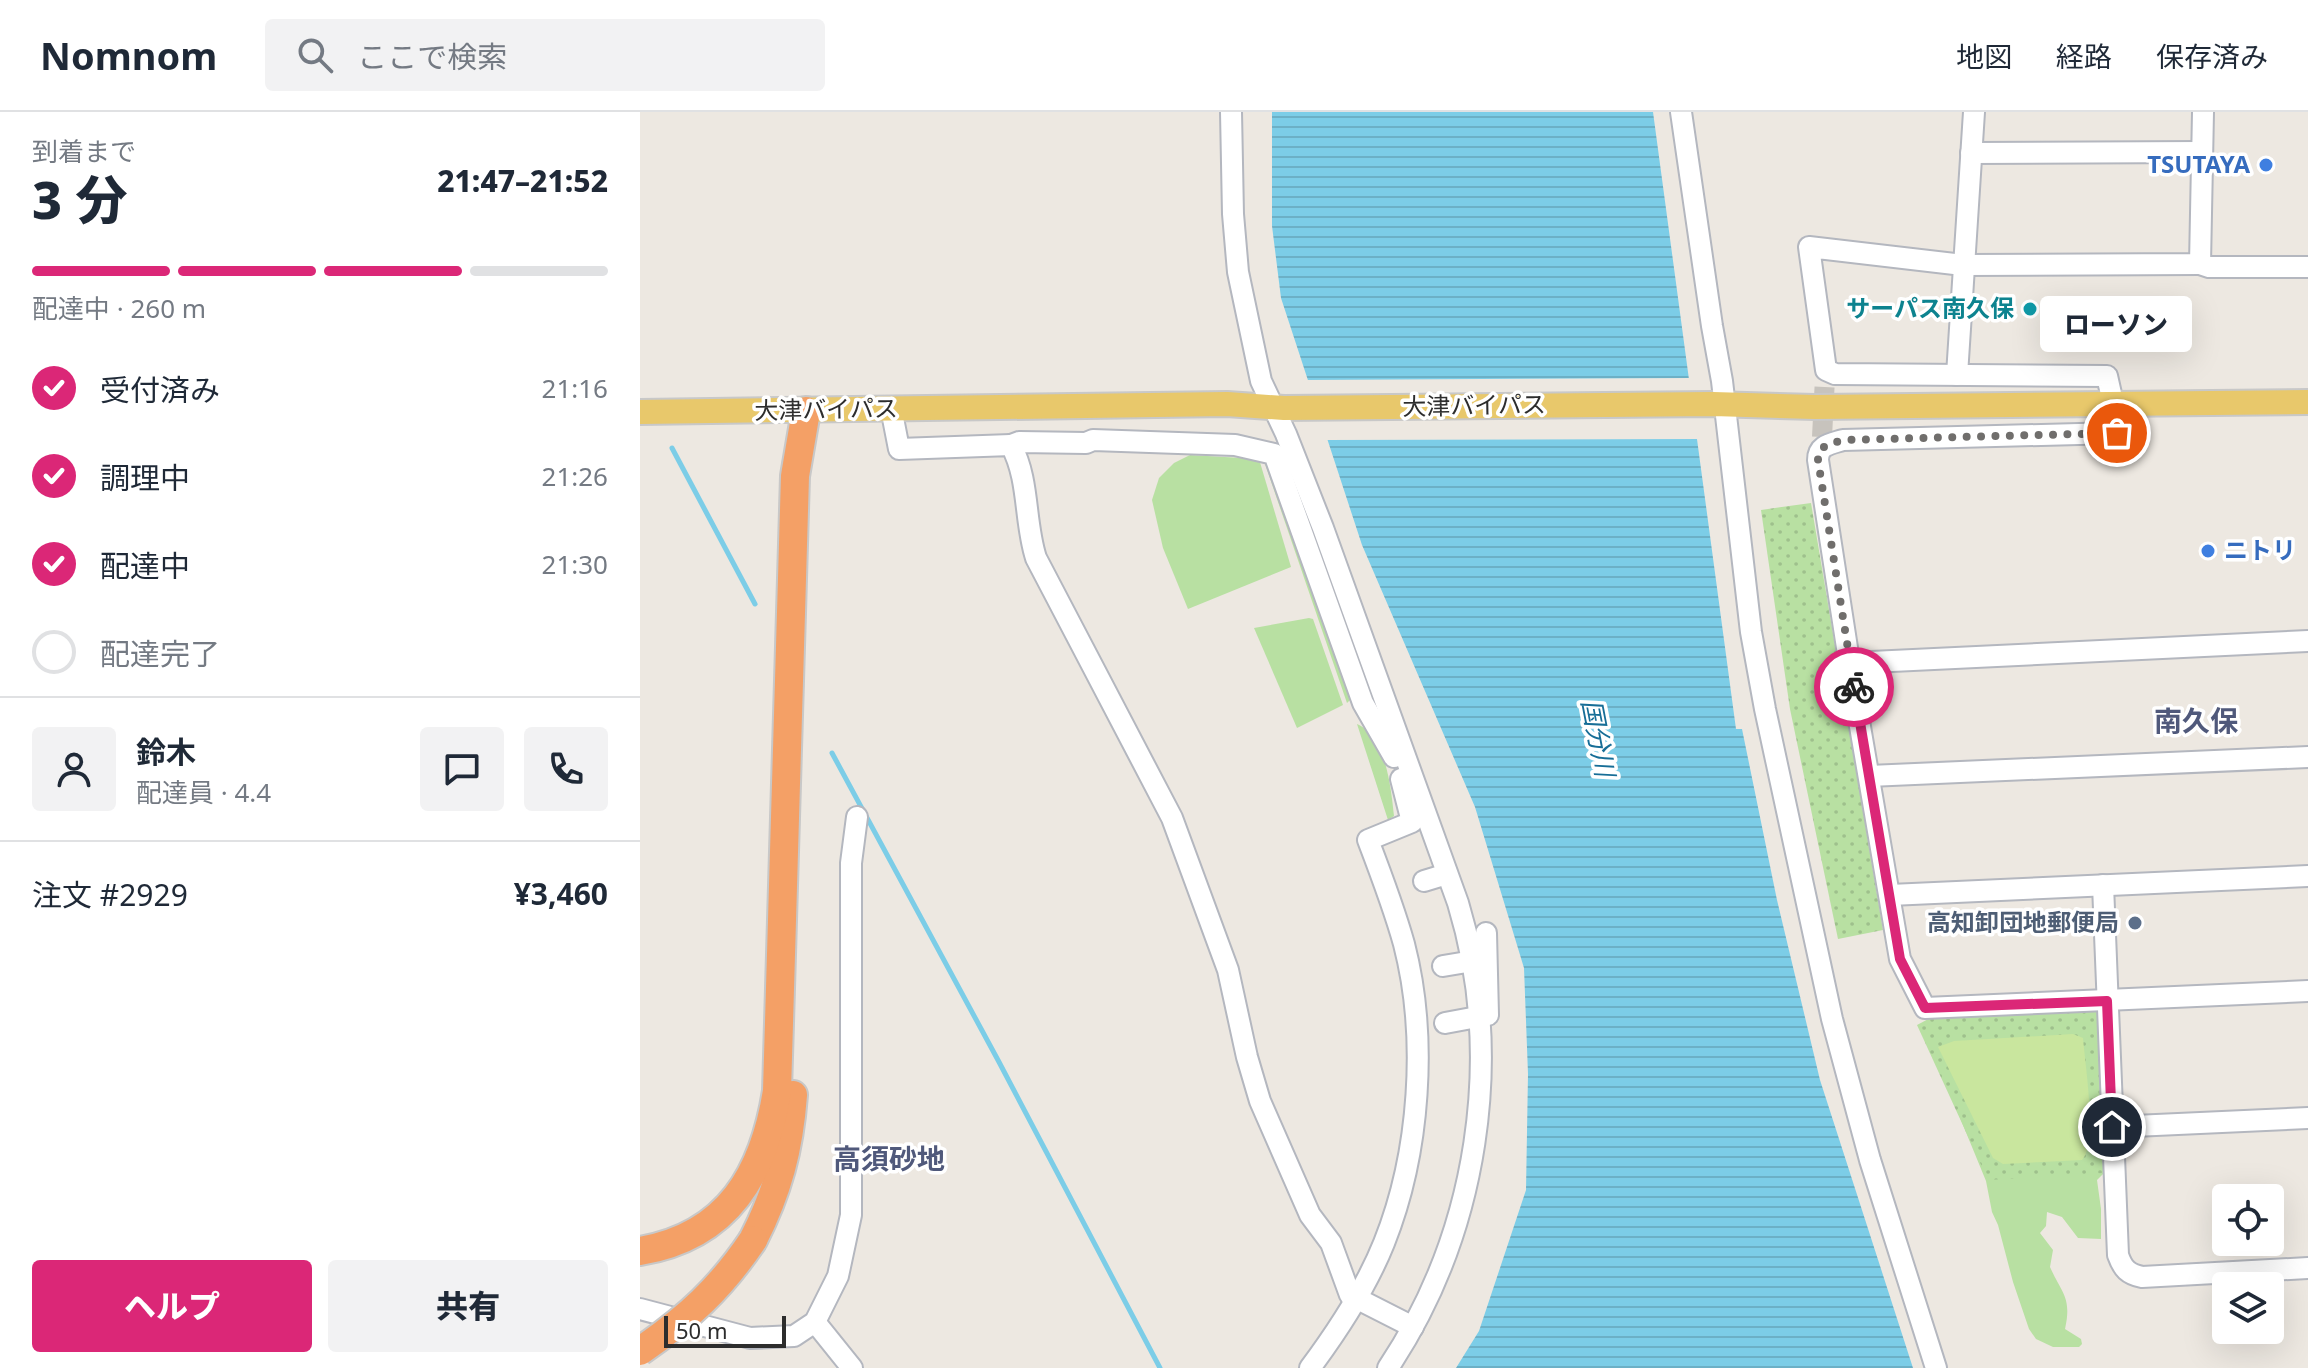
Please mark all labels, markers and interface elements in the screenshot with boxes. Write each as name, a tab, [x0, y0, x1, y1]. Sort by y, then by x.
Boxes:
search box	[265, 19, 825, 91]
text: Nomnom	[40, 29, 217, 81]
icon: search	[293, 33, 337, 77]
text: ここで検索	[357, 36, 507, 77]
text: 地図	[1956, 37, 2012, 75]
text: 経路	[2056, 37, 2112, 75]
text: 保存済み	[2156, 37, 2268, 75]
text: 到着まで	[32, 133, 136, 169]
place label: TSUTAYA	[2147, 147, 2250, 180]
marker: TSUTAYA	[2257, 156, 2275, 174]
text: 21:47–21:52	[437, 160, 608, 201]
text: 3 分	[32, 163, 128, 234]
text: 配達中 · 260 m	[32, 290, 206, 326]
place label: サーパス南久保	[1846, 291, 2014, 324]
callout: ローソン	[2041, 297, 2193, 353]
marker: サーパス南久保	[2021, 300, 2039, 318]
text: ローソン	[2064, 306, 2168, 342]
icon: check	[32, 366, 76, 410]
text: 受付済み	[100, 369, 220, 410]
text: 21:16	[542, 370, 608, 406]
street label: 大津バイパス	[1402, 387, 1546, 422]
street label: 大津バイパス	[754, 391, 898, 426]
pin	[2083, 399, 2151, 467]
icon: bag	[2095, 411, 2139, 455]
icon: check	[32, 454, 76, 498]
text: 調理中	[100, 457, 190, 498]
text: 21:26	[542, 458, 608, 494]
place label: ニトリ	[2224, 533, 2296, 566]
icon: check	[32, 542, 76, 586]
marker: ニトリ	[2199, 542, 2217, 560]
text: 配達中	[100, 545, 190, 586]
text: 21:30	[542, 546, 608, 582]
text: 配達完了	[100, 633, 220, 674]
courier	[1814, 647, 1894, 727]
icon: bike	[1832, 665, 1876, 709]
water label: 国分川	[1574, 696, 1625, 782]
district label: 南久保	[2154, 701, 2239, 739]
button: person	[32, 727, 116, 811]
button: chat	[420, 727, 504, 811]
button: phone	[524, 727, 608, 811]
text: 鈴木	[136, 731, 196, 772]
text: 配達員 · 4.4	[136, 774, 271, 810]
text: ¥3,460	[514, 873, 608, 914]
text: 注文 #2929	[32, 874, 188, 915]
place label: 高知卸団地郵便局	[1927, 905, 2119, 938]
marker: 高知卸団地郵便局	[2126, 914, 2144, 932]
pin	[2078, 1093, 2146, 1161]
icon: home	[2090, 1105, 2134, 1149]
district label: 高須砂地	[833, 1139, 945, 1177]
map controls	[2212, 1184, 2284, 1344]
button: locate	[2212, 1184, 2284, 1256]
button: ヘルプ	[32, 1260, 312, 1352]
button: 共有	[328, 1260, 608, 1352]
button: layers	[2212, 1272, 2284, 1344]
scale bar	[664, 1312, 786, 1348]
text: 50 m	[676, 1315, 727, 1345]

